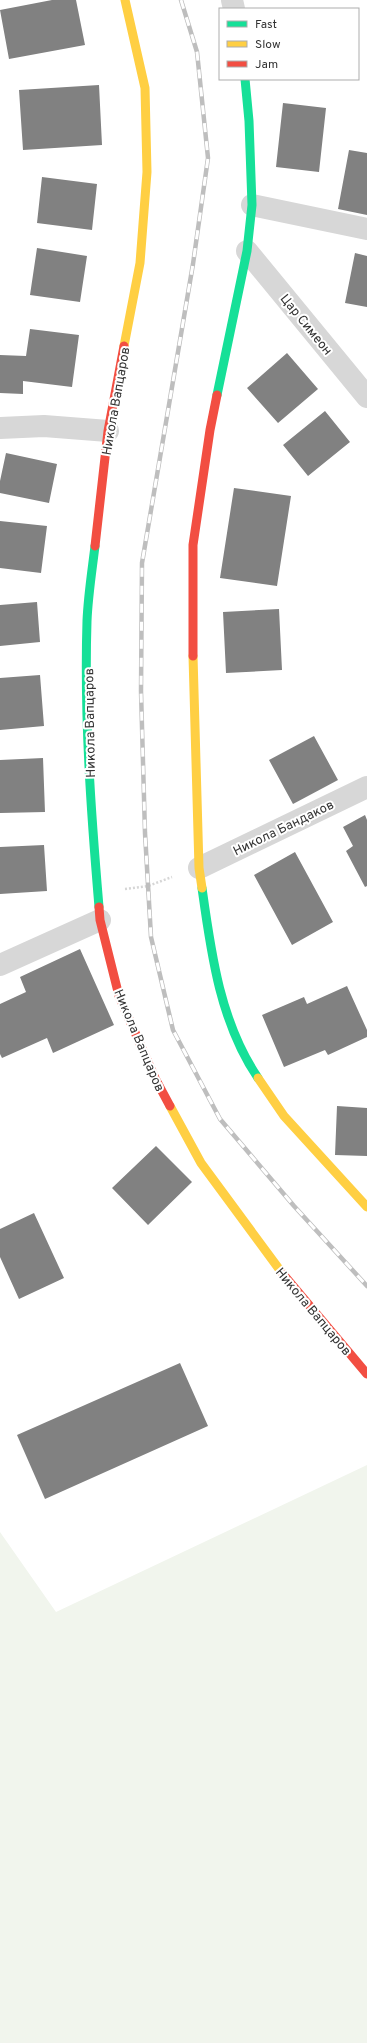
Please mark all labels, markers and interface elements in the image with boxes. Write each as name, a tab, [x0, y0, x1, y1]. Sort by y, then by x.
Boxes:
legend	[219, 8, 359, 80]
text: Fast	[255, 17, 277, 33]
text: Slow	[255, 37, 281, 53]
text: Jam	[255, 57, 278, 73]
street label: Цар Симеон	[276, 292, 335, 359]
street label: Никола Вапцаров	[100, 346, 134, 457]
street label: Никола Вапцаров	[82, 668, 100, 778]
street label: Никола Бандаков	[231, 797, 337, 860]
street label: Никола Вапцаров	[109, 987, 167, 1094]
street label: Никола Вапцаров	[271, 1265, 354, 1359]

